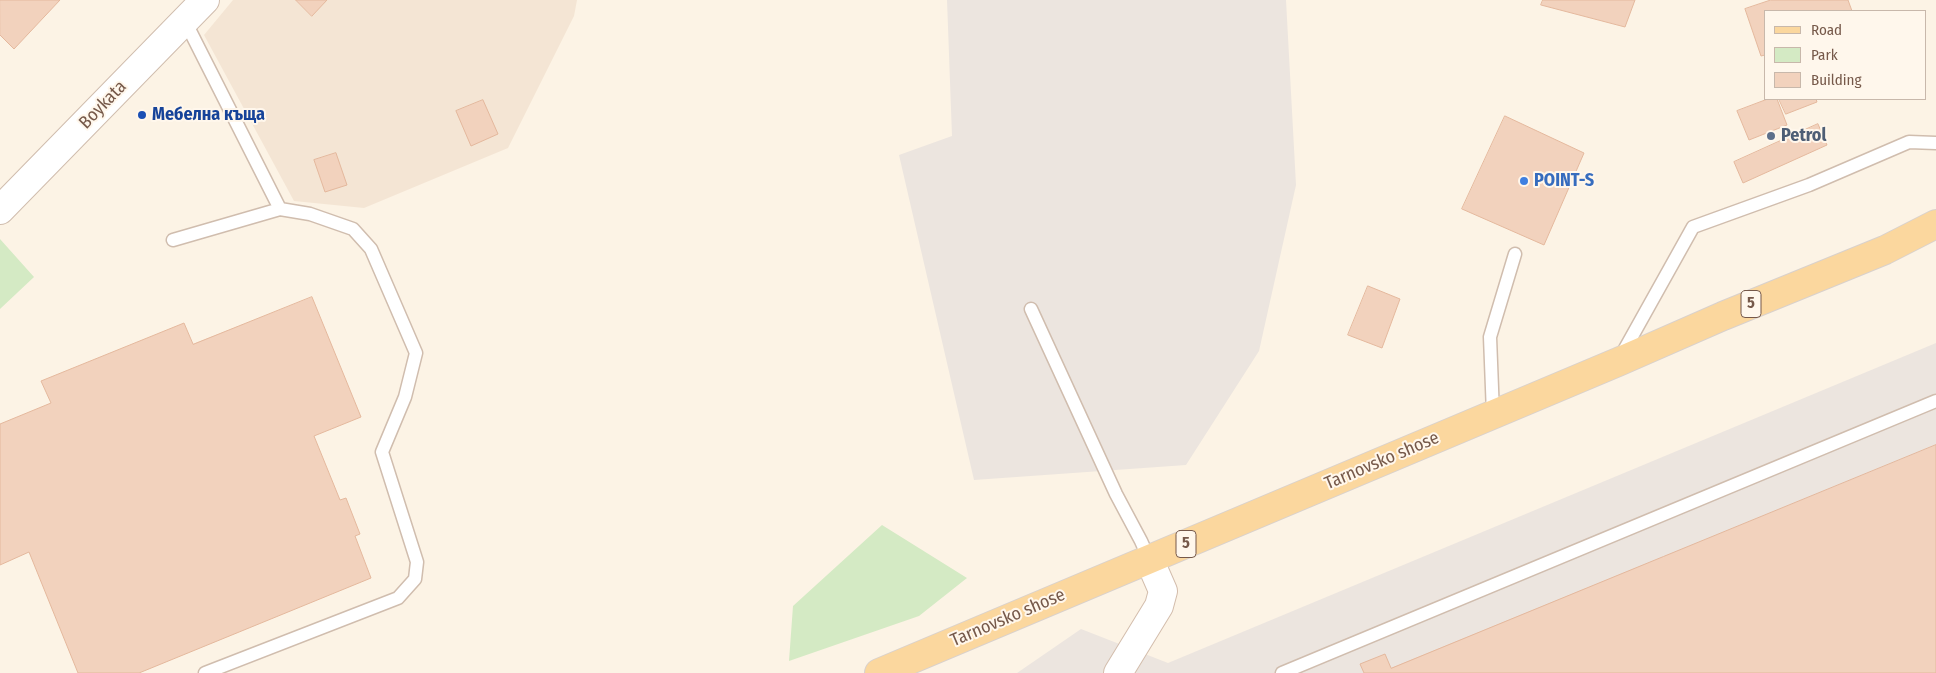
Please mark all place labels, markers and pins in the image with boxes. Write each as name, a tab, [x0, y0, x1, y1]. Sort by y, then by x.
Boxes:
place label: Мебелна къща	[152, 104, 265, 126]
marker: Мебелна къща	[136, 109, 148, 121]
place label: Petrol	[1781, 125, 1826, 147]
marker: Petrol	[1765, 130, 1777, 142]
place label: POINT-S	[1534, 170, 1594, 192]
marker: POINT-S	[1518, 175, 1530, 187]

